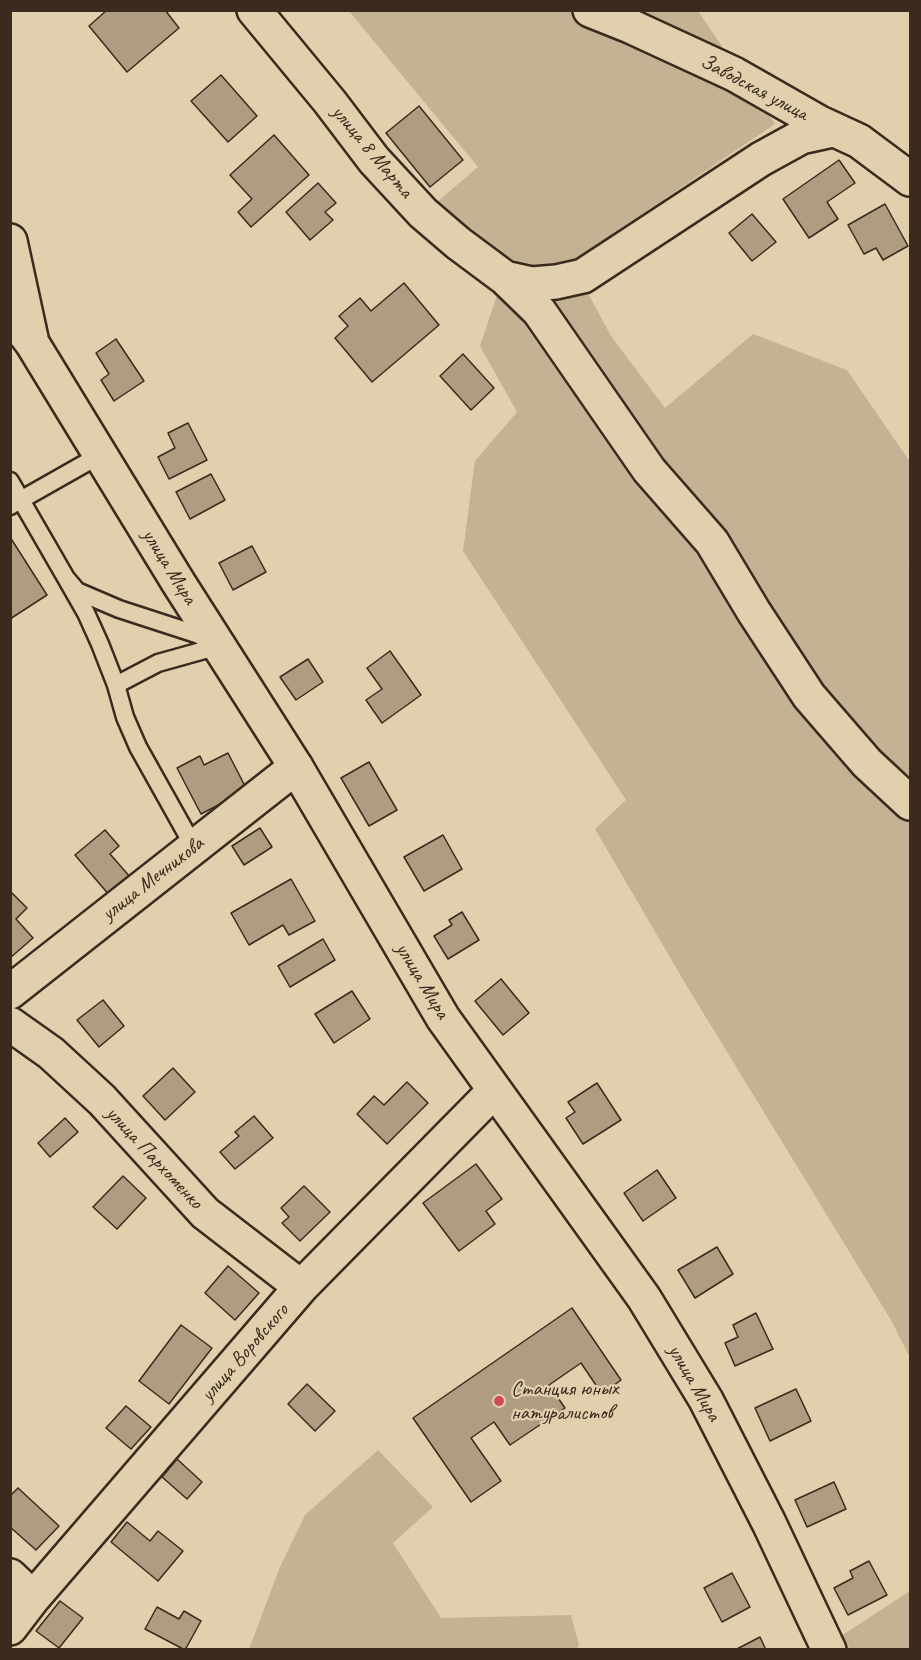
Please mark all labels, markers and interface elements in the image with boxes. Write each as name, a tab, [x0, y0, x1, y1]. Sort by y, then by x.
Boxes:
street label: Заводская улица	[696, 49, 812, 127]
street label: улица 8 Марта	[326, 100, 418, 204]
street label: улица Мира	[136, 525, 202, 609]
street label: улица Мечникова	[97, 831, 209, 927]
street label: улица Мира	[389, 938, 455, 1024]
street label: улица Пархоменко	[100, 1101, 208, 1215]
street label: улица Воровского	[196, 1299, 294, 1407]
street label: улица Мира	[662, 1340, 726, 1426]
place label: Станция юных натуралистов	[511, 1376, 618, 1426]
marker: Станция юных натуралистов	[492, 1394, 506, 1408]

